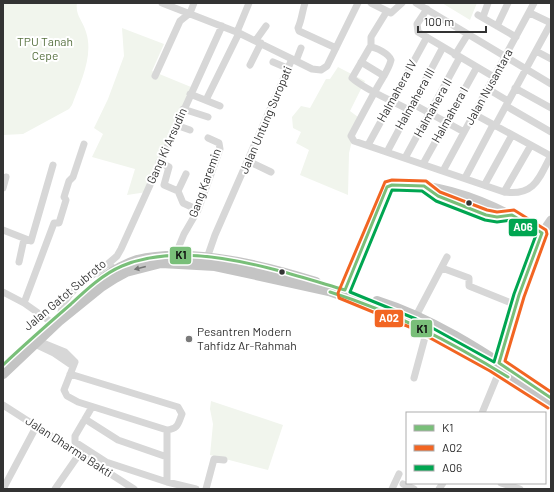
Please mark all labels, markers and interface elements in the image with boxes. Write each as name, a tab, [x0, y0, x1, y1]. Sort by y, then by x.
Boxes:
scale bar	[418, 8, 486, 34]
text: 100 m	[424, 14, 454, 28]
park label: TPU Tanah Cepe	[17, 34, 73, 62]
street label: Jalan Nusantara	[461, 46, 515, 127]
street label: Halmahera IV	[373, 57, 419, 124]
street label: Jalan Untung Suropati	[236, 64, 294, 176]
street label: Halmahera III	[392, 66, 438, 132]
street label: Halmahera II	[428, 84, 470, 145]
street label: Halmahera I	[429, 85, 471, 145]
street label: Gang Ki Arsudin	[143, 106, 189, 186]
street label: Gang Karemin	[185, 146, 223, 219]
unlabelled marker	[464, 198, 474, 208]
line badge: A06	[508, 218, 538, 237]
text: A06	[513, 220, 533, 233]
line badge: K1	[169, 246, 192, 265]
text: K1	[176, 248, 186, 261]
street label: Jalan Gatot Subroto	[20, 256, 108, 333]
one-way arrow	[134, 266, 146, 272]
unlabelled marker	[277, 267, 287, 277]
line badge: A02	[374, 309, 404, 328]
text: A02	[379, 311, 399, 324]
line badge: K1	[410, 319, 433, 338]
text: K1	[417, 322, 427, 335]
place label: Pesantren Modern Tahfidz Ar-Rahmah	[197, 324, 297, 352]
marker: Pesantren Modern Tahfidz Ar-Rahmah	[184, 334, 194, 344]
legend	[406, 412, 546, 484]
street label: Jalan Dharma Bakti	[24, 413, 116, 479]
text: K1	[442, 420, 454, 434]
text: A02	[442, 440, 463, 454]
text: A06	[442, 460, 462, 474]

